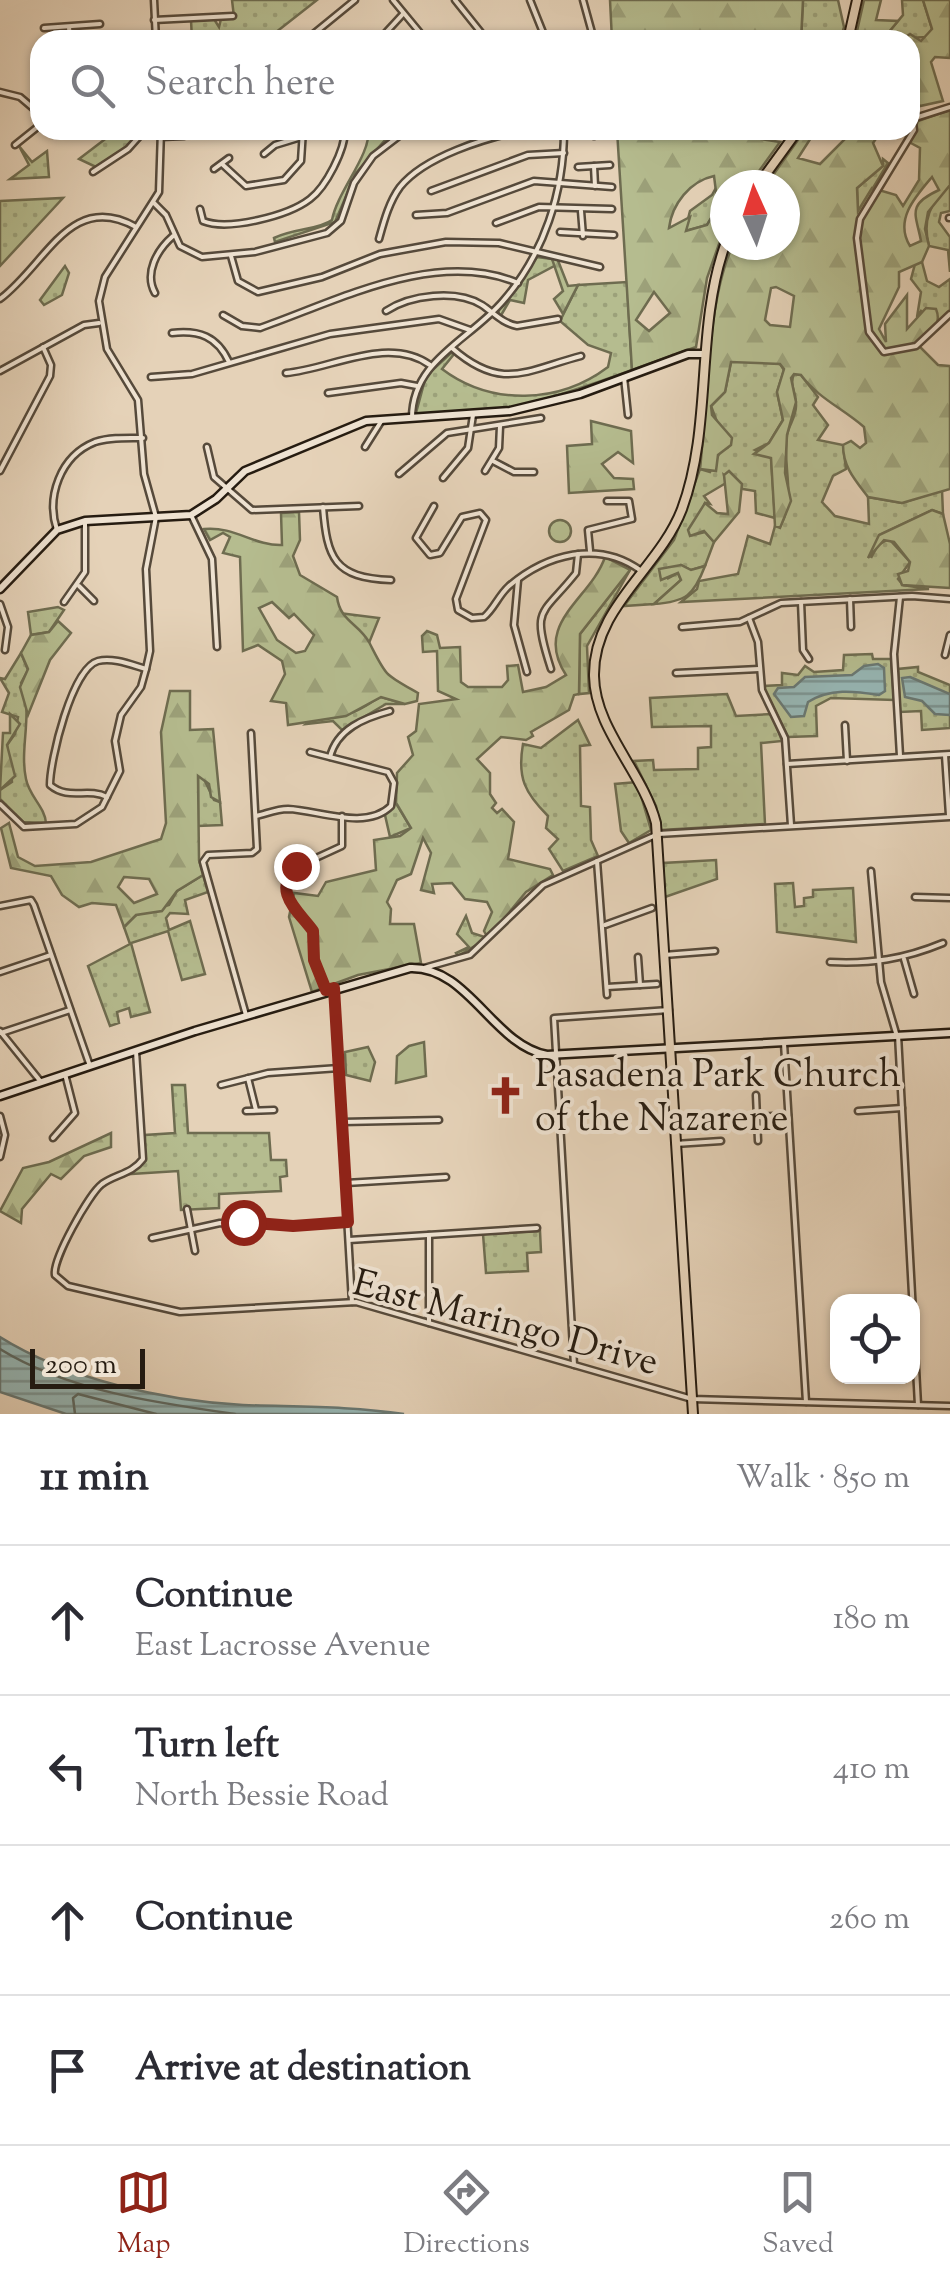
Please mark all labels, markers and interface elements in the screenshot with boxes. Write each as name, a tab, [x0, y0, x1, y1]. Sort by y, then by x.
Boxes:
search box	[30, 30, 920, 140]
icon: search	[65, 58, 120, 113]
text: Search here	[145, 58, 336, 112]
north arrow	[710, 170, 800, 260]
route end	[274, 844, 320, 890]
place label: Pasadena Park Church of the Nazarene	[535, 1050, 901, 1148]
church icon: Pasadena Park Church of the Nazarene	[484, 1074, 526, 1116]
route start	[221, 1200, 267, 1246]
street label: East Maringo Drive	[346, 1258, 664, 1392]
map controls	[830, 1294, 920, 1384]
button: locate	[830, 1294, 920, 1384]
scale bar	[30, 1344, 145, 1388]
text: 200 m	[45, 1346, 117, 1386]
text: 11 min	[40, 1449, 149, 1509]
text: Walk · 850 m	[736, 1456, 910, 1502]
text: Continue	[135, 1570, 293, 1624]
icon: ahead	[40, 1593, 95, 1648]
text: 180 m	[833, 1597, 910, 1643]
text: East Lacrosse Avenue	[135, 1624, 431, 1670]
text: Turn left	[135, 1720, 279, 1774]
icon: left	[40, 1743, 95, 1798]
text: 410 m	[833, 1747, 910, 1793]
text: North Bessie Road	[135, 1774, 389, 1820]
icon: ahead	[40, 1893, 95, 1948]
text: Continue	[135, 1893, 293, 1947]
text: 260 m	[829, 1897, 910, 1943]
icon: arrive	[40, 2043, 95, 2098]
text: Arrive at destination	[135, 2043, 471, 2097]
tab: Map	[116, 2165, 171, 2265]
tab: Directions	[403, 2165, 530, 2265]
tab: Saved	[762, 2165, 834, 2265]

